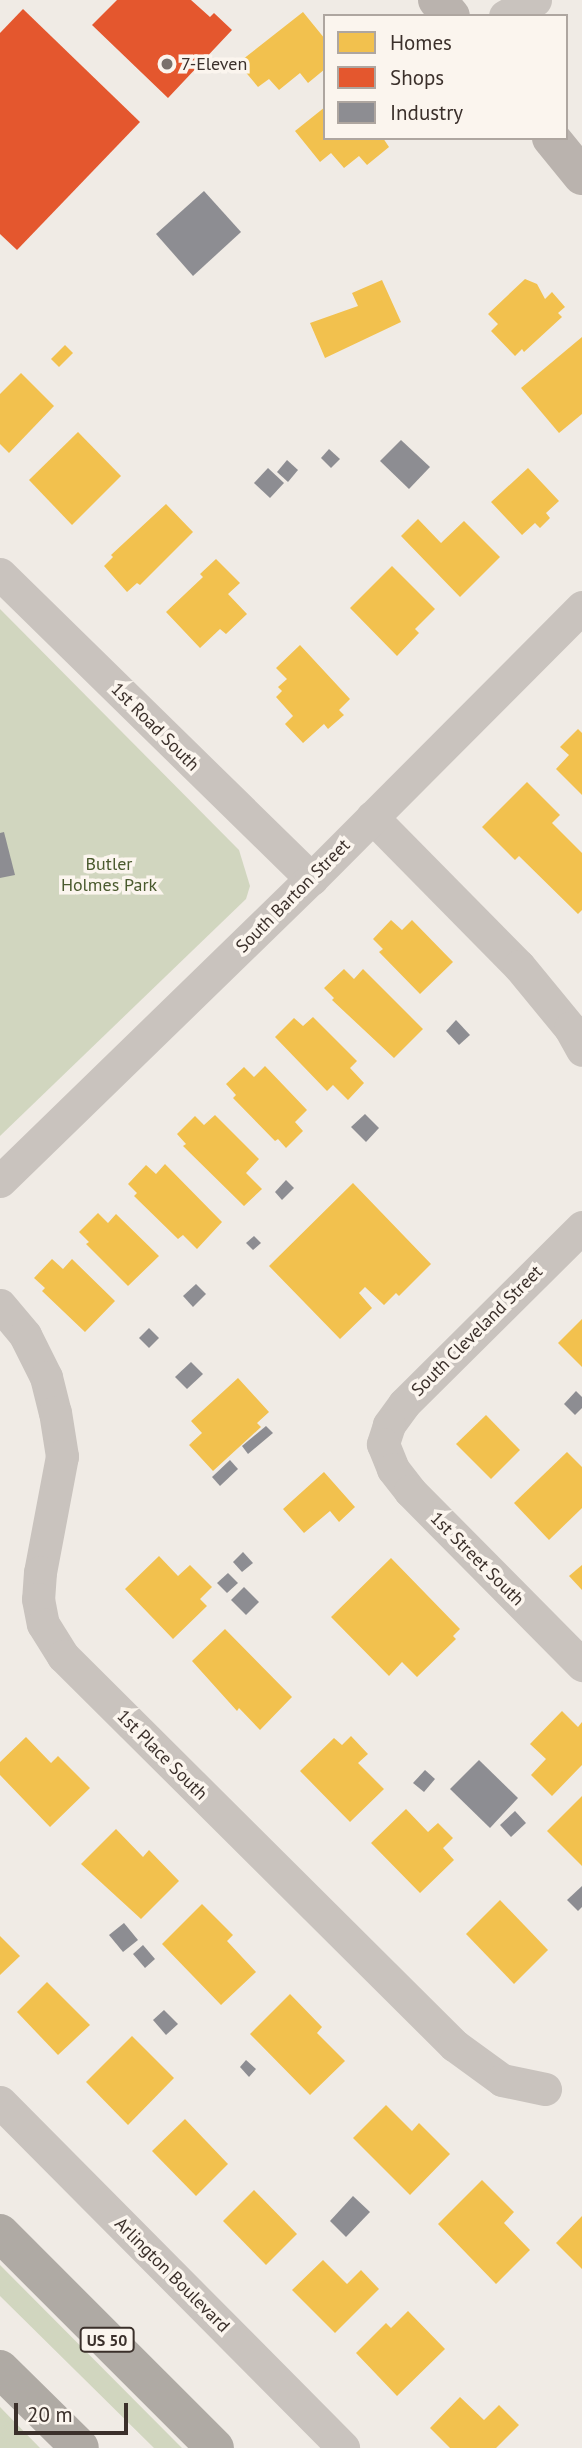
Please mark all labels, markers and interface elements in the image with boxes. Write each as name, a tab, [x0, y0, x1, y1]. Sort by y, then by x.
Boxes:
legend	[323, 14, 568, 140]
text: Homes	[390, 29, 452, 56]
place label: 7-Eleven	[181, 53, 247, 75]
marker: 7-Eleven	[159, 56, 175, 72]
text: Shops	[390, 64, 444, 91]
text: Industry	[390, 99, 463, 126]
street label: 1st Road South	[106, 678, 204, 776]
street label: South Barton Street	[232, 835, 354, 957]
park label: Butler Holmes Park	[61, 854, 157, 896]
street label: South Cleveland Street	[407, 1261, 547, 1401]
street label: 1st Street South	[426, 1508, 528, 1610]
street label: 1st Place South	[112, 1705, 212, 1805]
street label: Arlington Boulevard	[110, 2213, 234, 2337]
road number: US 50	[79, 2328, 135, 2352]
scale bar	[18, 2388, 131, 2432]
text: 20 m	[27, 2401, 73, 2428]

